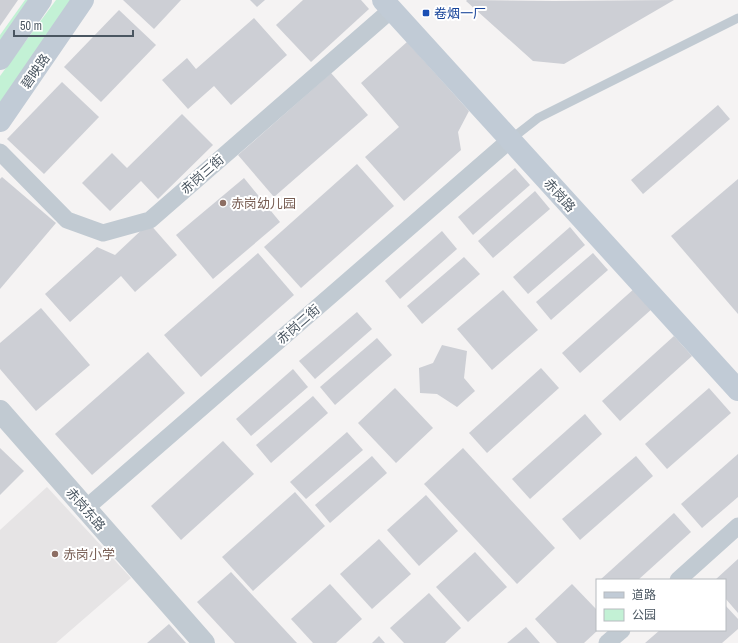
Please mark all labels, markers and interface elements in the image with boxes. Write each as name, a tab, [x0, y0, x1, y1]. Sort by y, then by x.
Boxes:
place label: 卷烟一厂	[434, 5, 486, 22]
marker: 卷烟一厂	[421, 8, 431, 18]
scale bar	[14, 12, 133, 38]
text: 50 m	[20, 18, 42, 34]
street label: 碧映路	[17, 50, 54, 92]
street label: 赤岗三街	[177, 151, 228, 198]
street label: 赤岗路	[540, 175, 579, 216]
place label: 赤岗幼儿园	[231, 195, 296, 212]
marker: 赤岗幼儿园	[218, 198, 228, 208]
street label: 赤岗二街	[273, 301, 324, 348]
street label: 赤岗东路	[62, 484, 109, 535]
place label: 赤岗小学	[63, 546, 115, 563]
marker: 赤岗小学	[50, 549, 60, 559]
legend	[596, 579, 726, 631]
text: 道路	[632, 587, 656, 603]
text: 公园	[632, 607, 656, 623]

